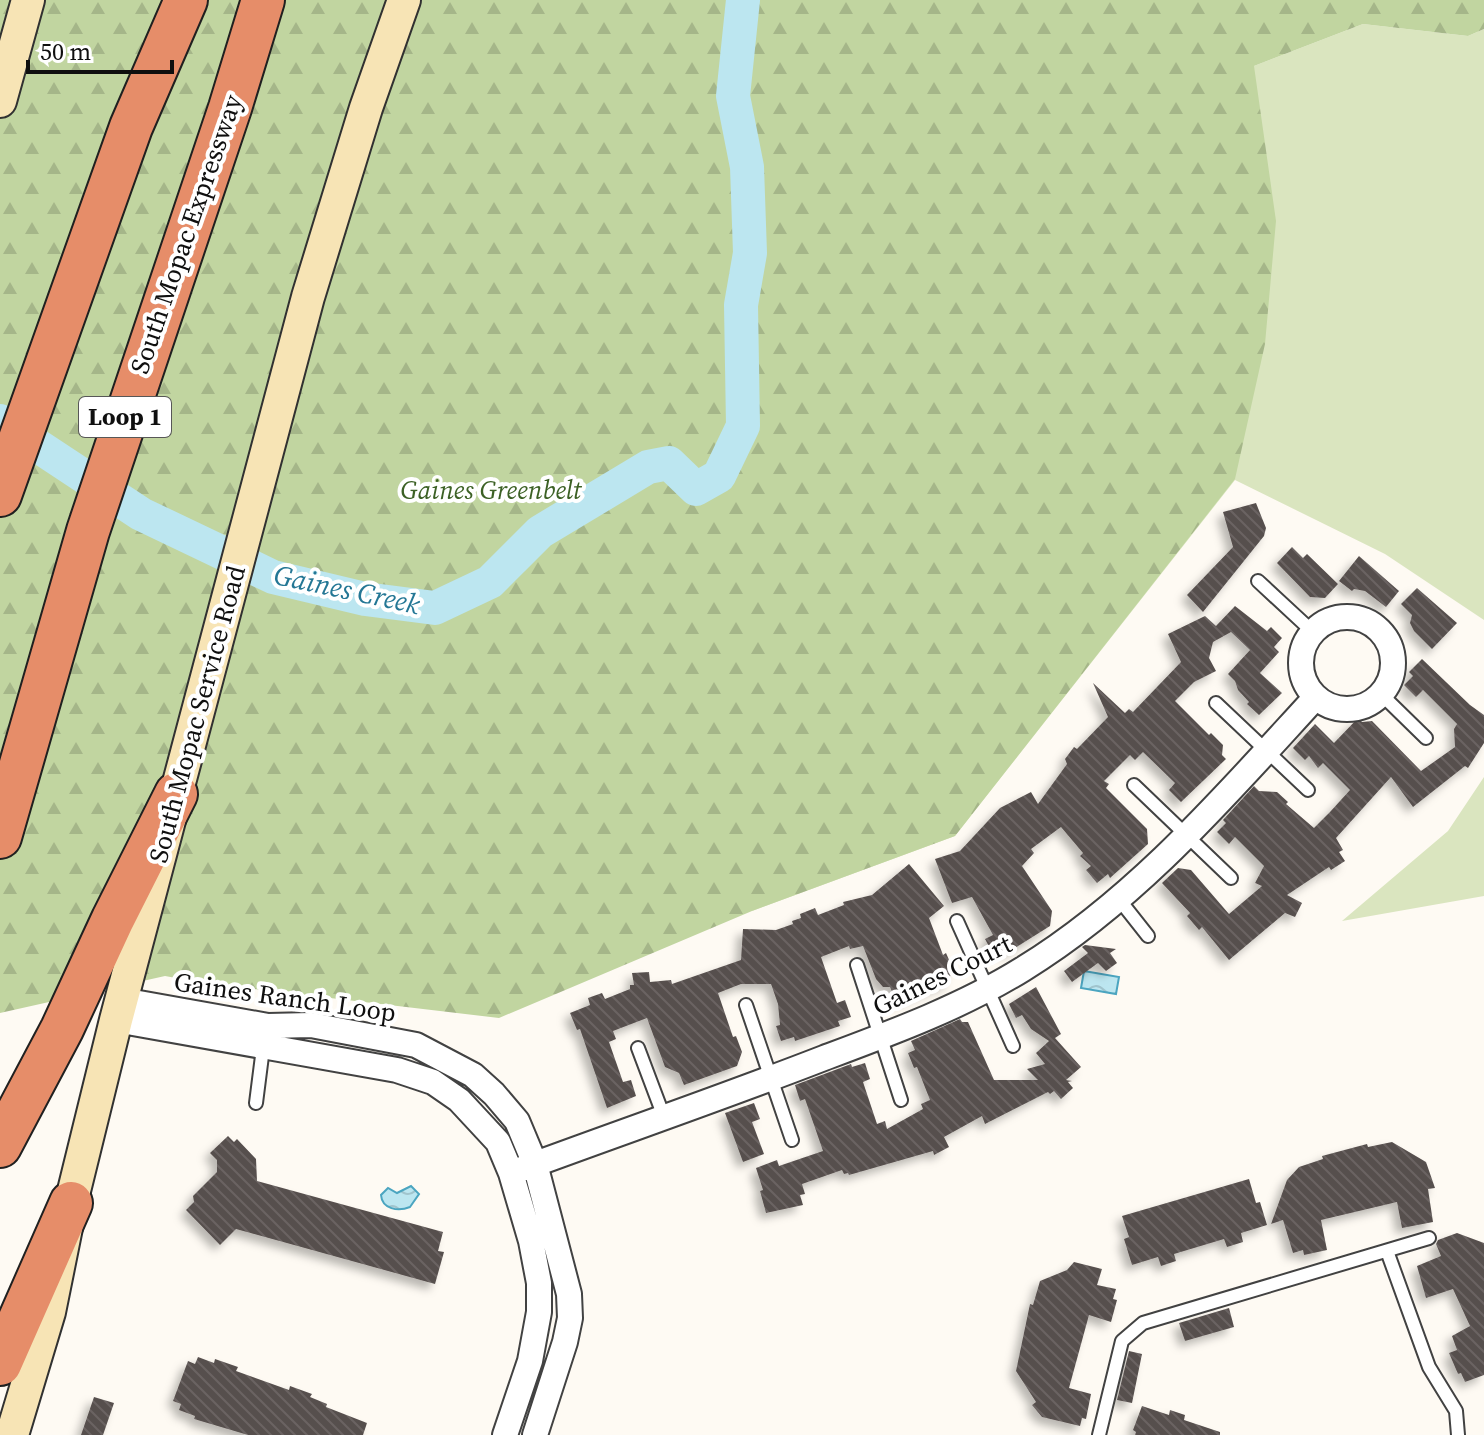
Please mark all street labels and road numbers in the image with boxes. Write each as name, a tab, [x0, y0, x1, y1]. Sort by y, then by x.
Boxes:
street label: South Mopac Expressway	[121, 89, 251, 378]
road number: Loop 1	[79, 397, 171, 437]
street label: South Mopac Service Road	[140, 561, 254, 867]
street label: Gaines Court	[866, 926, 1018, 1024]
street label: Gaines Ranch Loop	[172, 964, 398, 1030]

